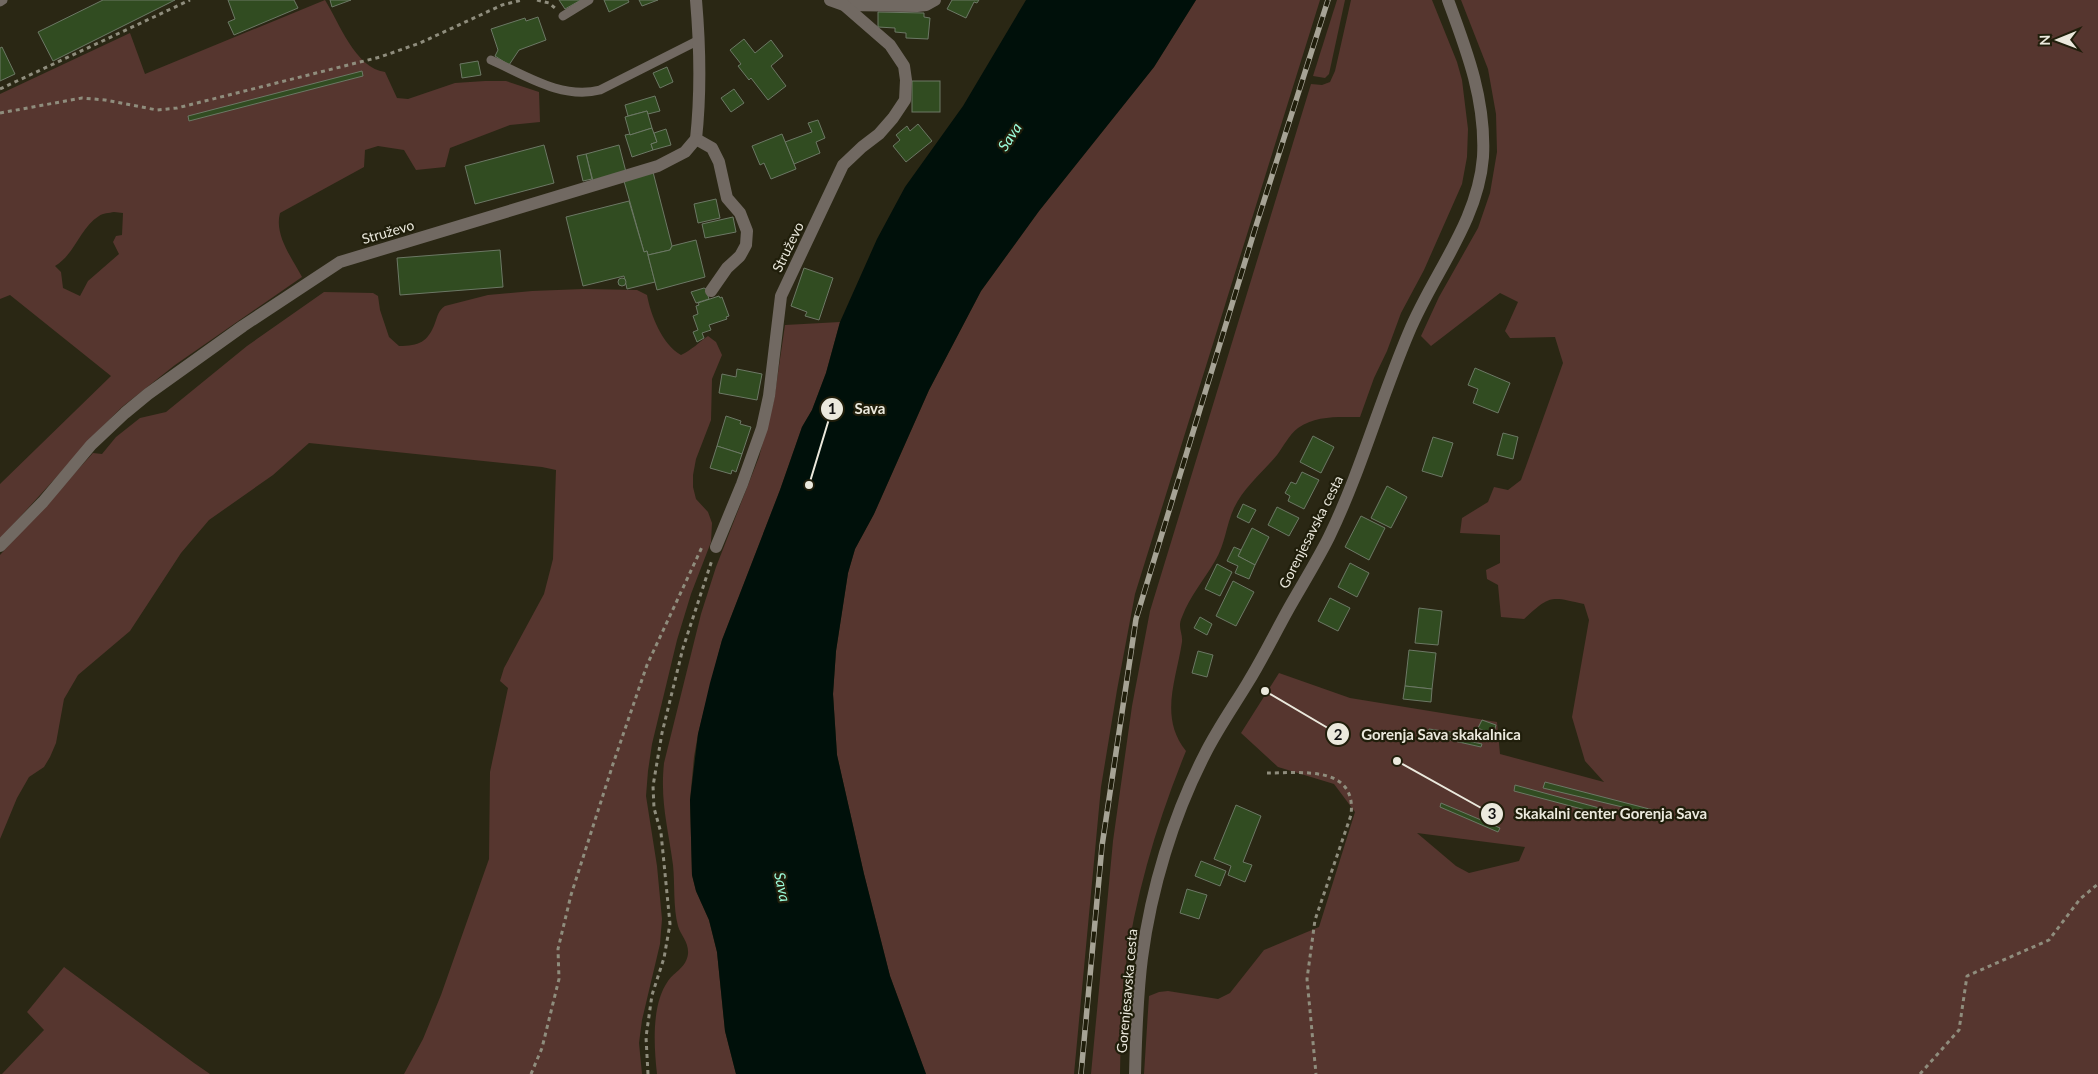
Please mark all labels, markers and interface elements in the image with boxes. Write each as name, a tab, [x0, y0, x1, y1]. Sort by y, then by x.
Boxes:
north arrow	[2033, 15, 2083, 65]
text: N	[2036, 35, 2053, 46]
water label: Sava	[993, 119, 1025, 154]
street label: Struževo	[360, 216, 416, 247]
street label: Struževo	[768, 219, 807, 275]
callout: Sava	[820, 394, 896, 424]
text: 1	[828, 399, 836, 417]
text: Sava	[855, 399, 885, 417]
street label: Gorenjesavska cesta	[1275, 472, 1346, 591]
callout: Gorenja Sava skakalnica	[1326, 719, 1530, 749]
text: 2	[1334, 725, 1343, 743]
text: Gorenja Sava skakalnica	[1361, 725, 1521, 743]
callout: Skakalni center Gorenja Sava	[1480, 799, 1717, 829]
text: 3	[1488, 804, 1496, 822]
text: Skakalni center Gorenja Sava	[1515, 804, 1707, 822]
water label: Sava	[771, 870, 795, 904]
street label: Gorenjesavska cesta	[1113, 928, 1140, 1054]

